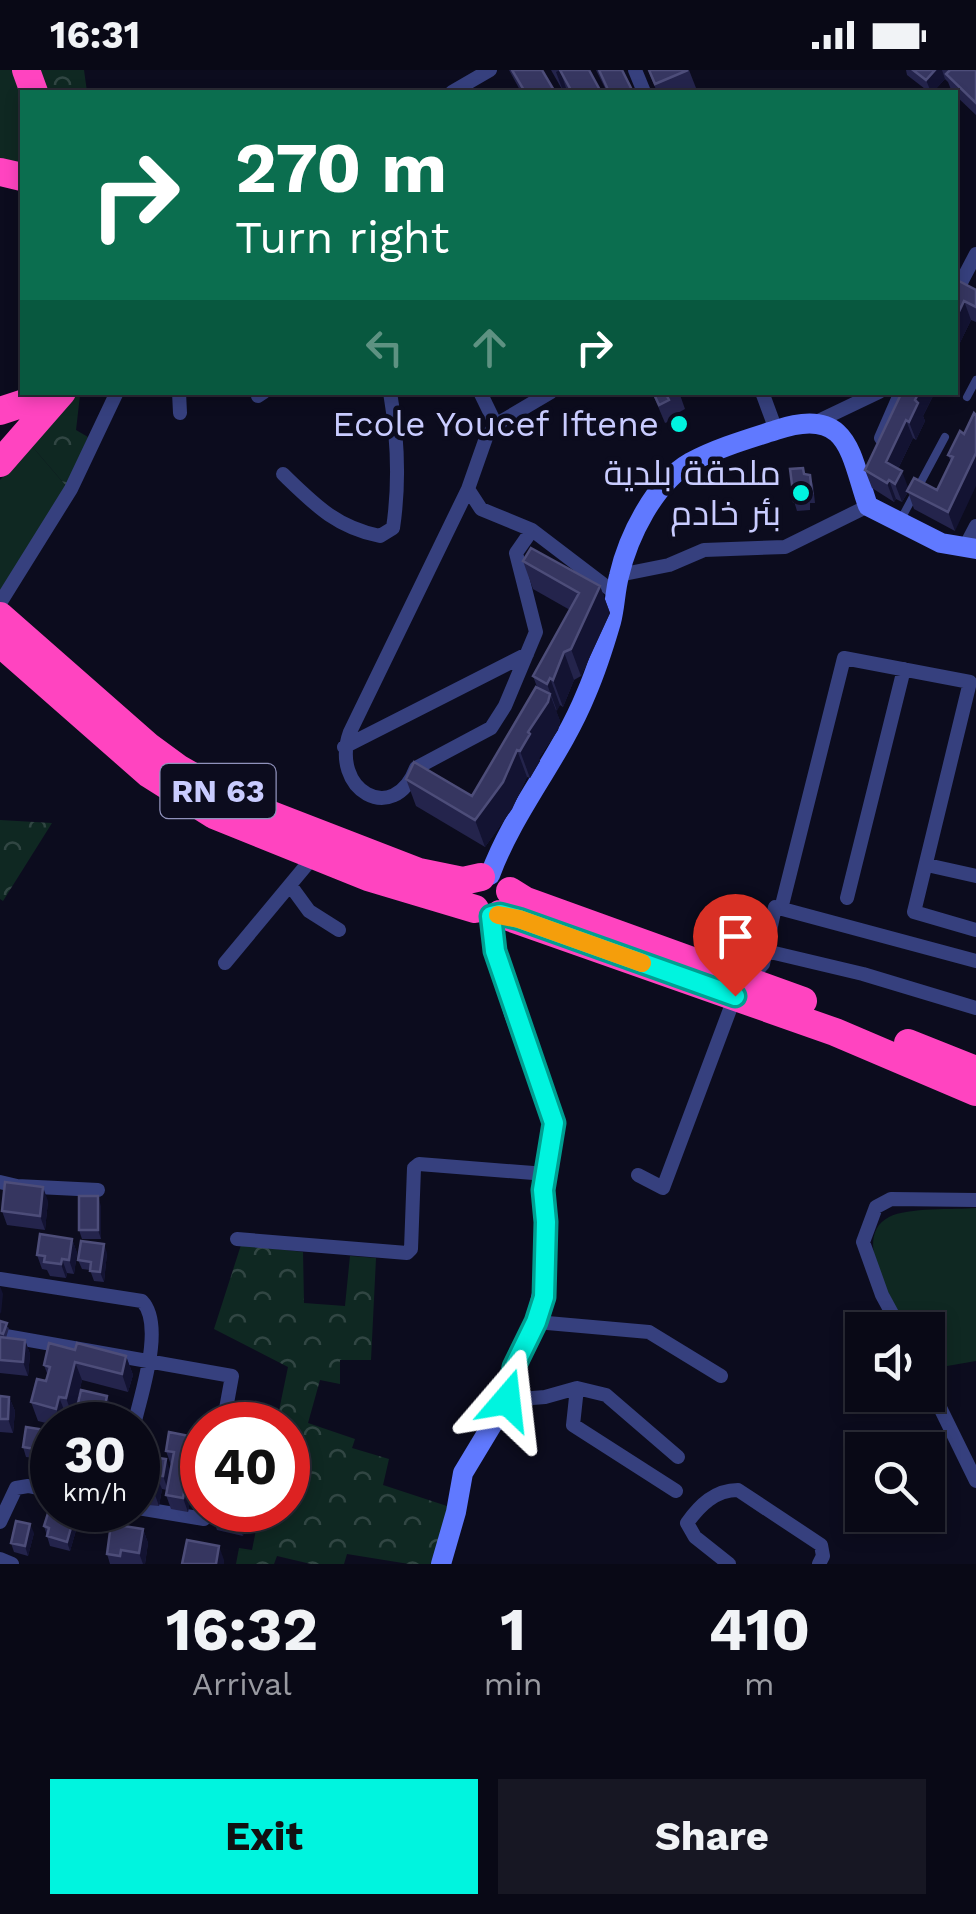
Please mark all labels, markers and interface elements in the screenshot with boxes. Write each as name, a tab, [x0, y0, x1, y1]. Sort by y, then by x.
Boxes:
text: 16:31	[50, 13, 140, 57]
text: 270 m	[235, 127, 447, 209]
icon: right	[70, 130, 200, 260]
text: Turn right	[235, 211, 449, 264]
icon: left	[357, 320, 412, 375]
icon: ahead	[462, 320, 517, 375]
icon: right	[567, 320, 622, 375]
place label: Ecole Youcef Iftene	[332, 403, 659, 445]
marker: Ecole Youcef Iftene	[668, 413, 690, 435]
place label: ملحقة بلدية بئر خادم	[604, 452, 781, 537]
marker: ملحقة بلدية بئر خادم	[790, 482, 812, 504]
road number: RN 63	[160, 764, 276, 818]
pin	[693, 894, 778, 997]
icon: arrive	[708, 909, 763, 964]
map controls	[845, 1312, 945, 1532]
button: sound	[845, 1312, 945, 1412]
position arrow	[455, 1348, 559, 1452]
speed limit sign: 40	[180, 1402, 310, 1532]
text: 30	[64, 1425, 126, 1484]
button: search	[845, 1432, 945, 1532]
text: km/h	[63, 1478, 127, 1507]
text: 16:32	[166, 1594, 318, 1665]
text: 1	[500, 1594, 526, 1665]
text: 410	[708, 1594, 810, 1665]
text: Arrival	[192, 1665, 292, 1703]
text: min	[484, 1665, 543, 1703]
text: m	[744, 1665, 775, 1703]
button: Exit	[50, 1779, 478, 1894]
button: Share	[498, 1779, 926, 1894]

